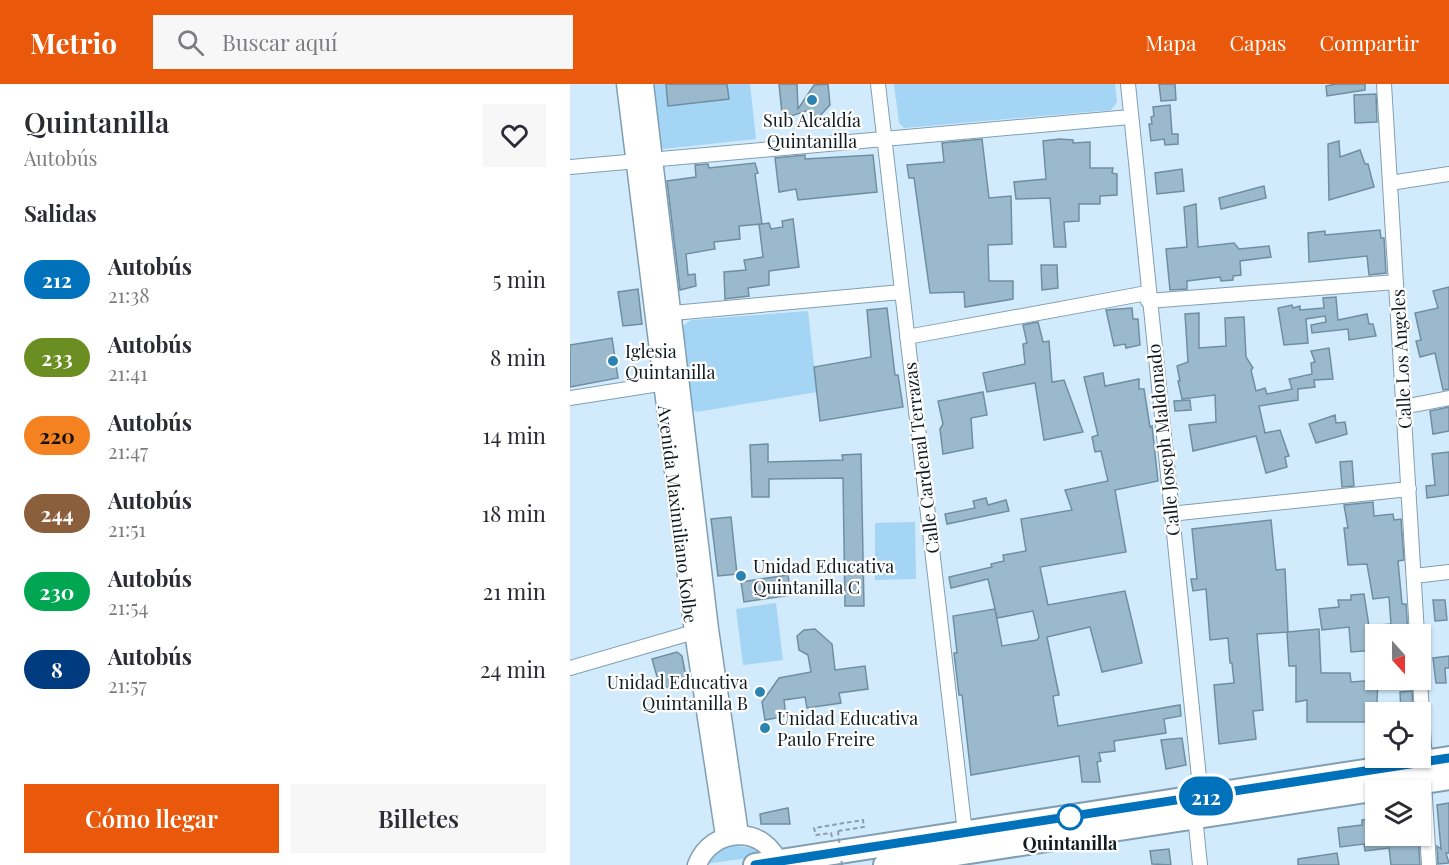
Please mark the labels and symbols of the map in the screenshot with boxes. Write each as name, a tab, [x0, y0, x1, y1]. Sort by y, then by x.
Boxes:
marker: Sub Alcaldía Quintanilla	[805, 93, 819, 107]
place label: Sub Alcaldía Quintanilla	[763, 108, 861, 153]
street label: Calle Los Angeles	[1385, 289, 1417, 429]
place label: Iglesia Quintanilla	[625, 339, 715, 384]
street label: Calle Joseph Maldonado	[1141, 343, 1185, 537]
marker: Iglesia Quintanilla	[606, 354, 620, 368]
street label: Calle Cardenal Terrazas	[897, 361, 945, 555]
street label: Avenida Maximiliano Kolbe	[653, 403, 703, 624]
place label: Unidad Educativa Quintanilla C	[753, 554, 894, 599]
marker: Unidad Educativa Quintanilla C	[734, 569, 748, 583]
north arrow	[1365, 624, 1431, 690]
place label: Unidad Educativa Quintanilla B	[607, 670, 748, 715]
marker: Unidad Educativa Quintanilla B	[753, 685, 767, 699]
place label: Unidad Educativa Paulo Freire	[777, 706, 918, 751]
marker: Unidad Educativa Paulo Freire	[758, 721, 772, 735]
line badge: 212	[1172, 776, 1240, 816]
marker: Quintanilla	[1057, 804, 1083, 830]
place label: Quintanilla	[1023, 831, 1118, 855]

